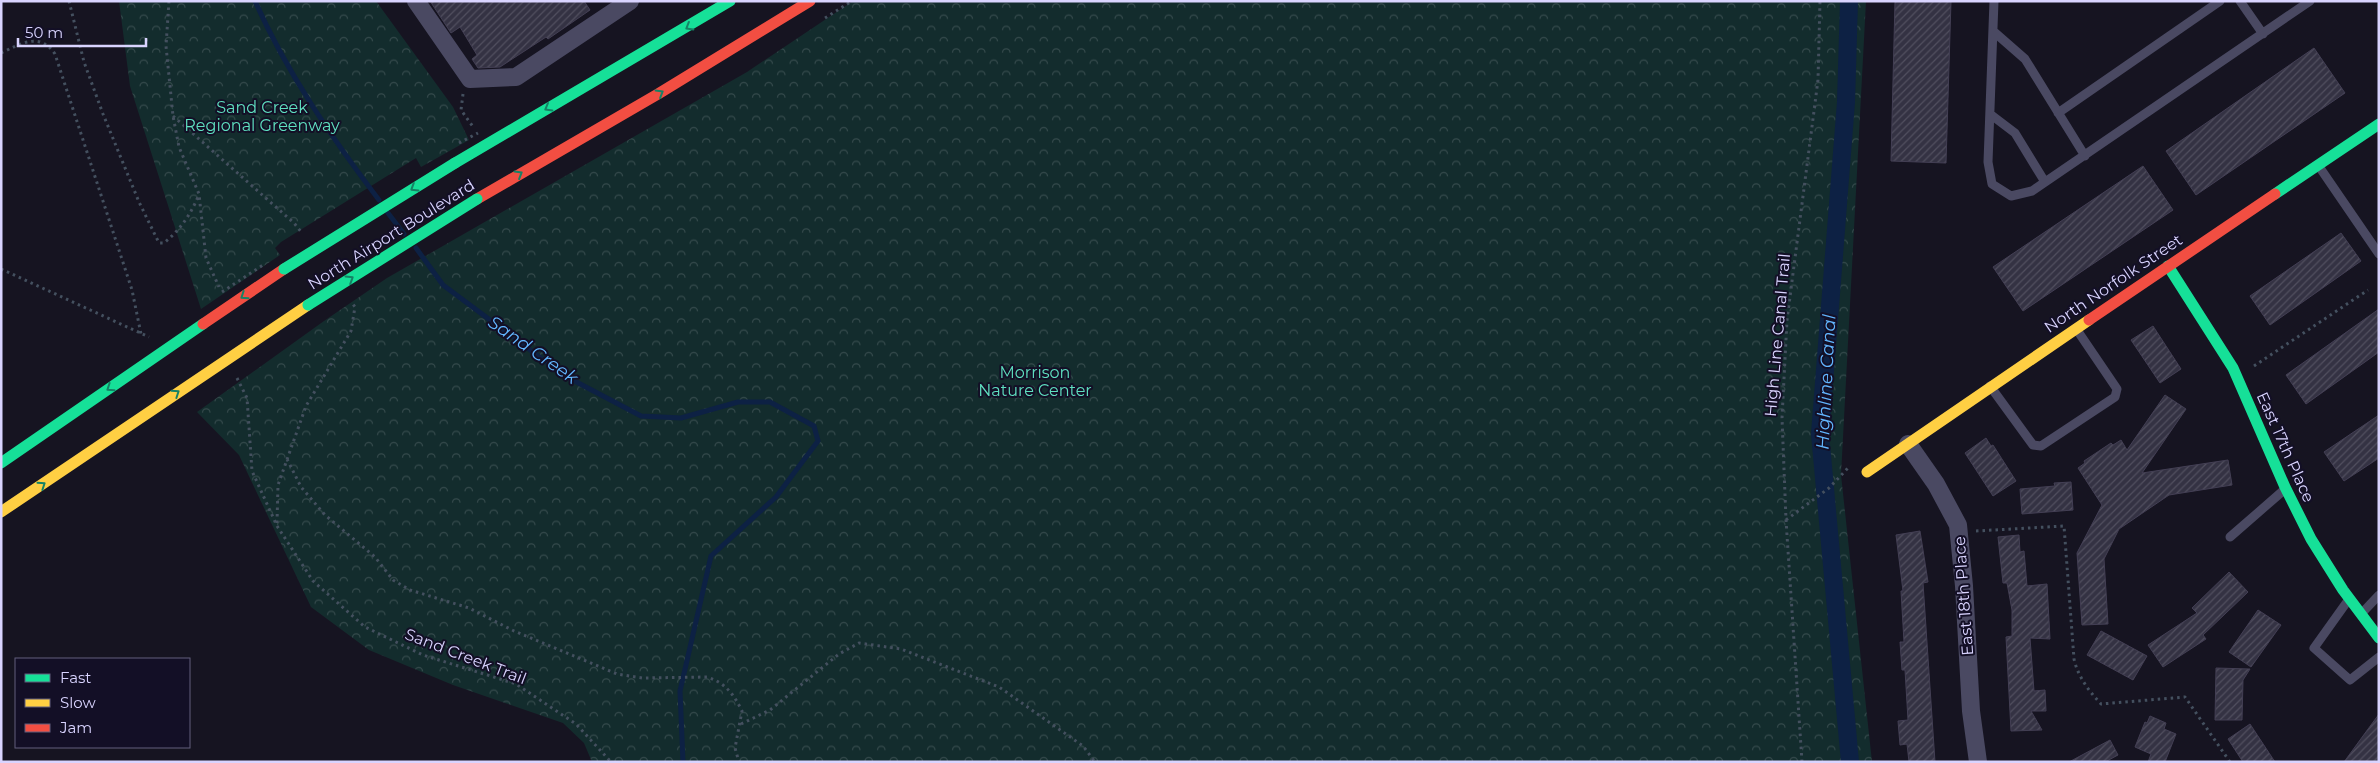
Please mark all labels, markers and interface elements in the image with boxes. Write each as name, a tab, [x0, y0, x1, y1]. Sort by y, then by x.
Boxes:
scale bar	[18, 15, 145, 47]
one-way arrow	[685, 20, 694, 30]
text: 50 m	[25, 23, 63, 42]
one-way arrow	[654, 89, 663, 99]
park label: Sand Creek Regional Greenway	[184, 98, 340, 135]
one-way arrow	[545, 102, 554, 112]
one-way arrow	[513, 171, 522, 181]
street label: North Airport Boulevard	[304, 175, 478, 294]
one-way arrow	[410, 182, 419, 192]
street label: North Norfolk Street	[2041, 230, 2186, 337]
street label: High Line Canal Trail	[1761, 253, 1794, 417]
one-way arrow	[344, 275, 353, 285]
one-way arrow	[240, 290, 250, 299]
water label: Sand Creek	[484, 311, 583, 390]
water label: Highline Canal	[1811, 314, 1841, 450]
park label: Morrison Nature Center	[978, 363, 1092, 400]
one-way arrow	[106, 382, 116, 391]
street label: East 17th Place	[2253, 389, 2318, 505]
one-way arrow	[170, 390, 180, 399]
one-way arrow	[36, 482, 45, 491]
street label: East 18th Place	[1950, 536, 1977, 656]
street label: Sand Creek Trail	[402, 625, 529, 688]
legend	[15, 658, 190, 748]
text: Fast	[60, 668, 91, 687]
text: Slow	[60, 693, 96, 712]
text: Jam	[59, 718, 92, 737]

